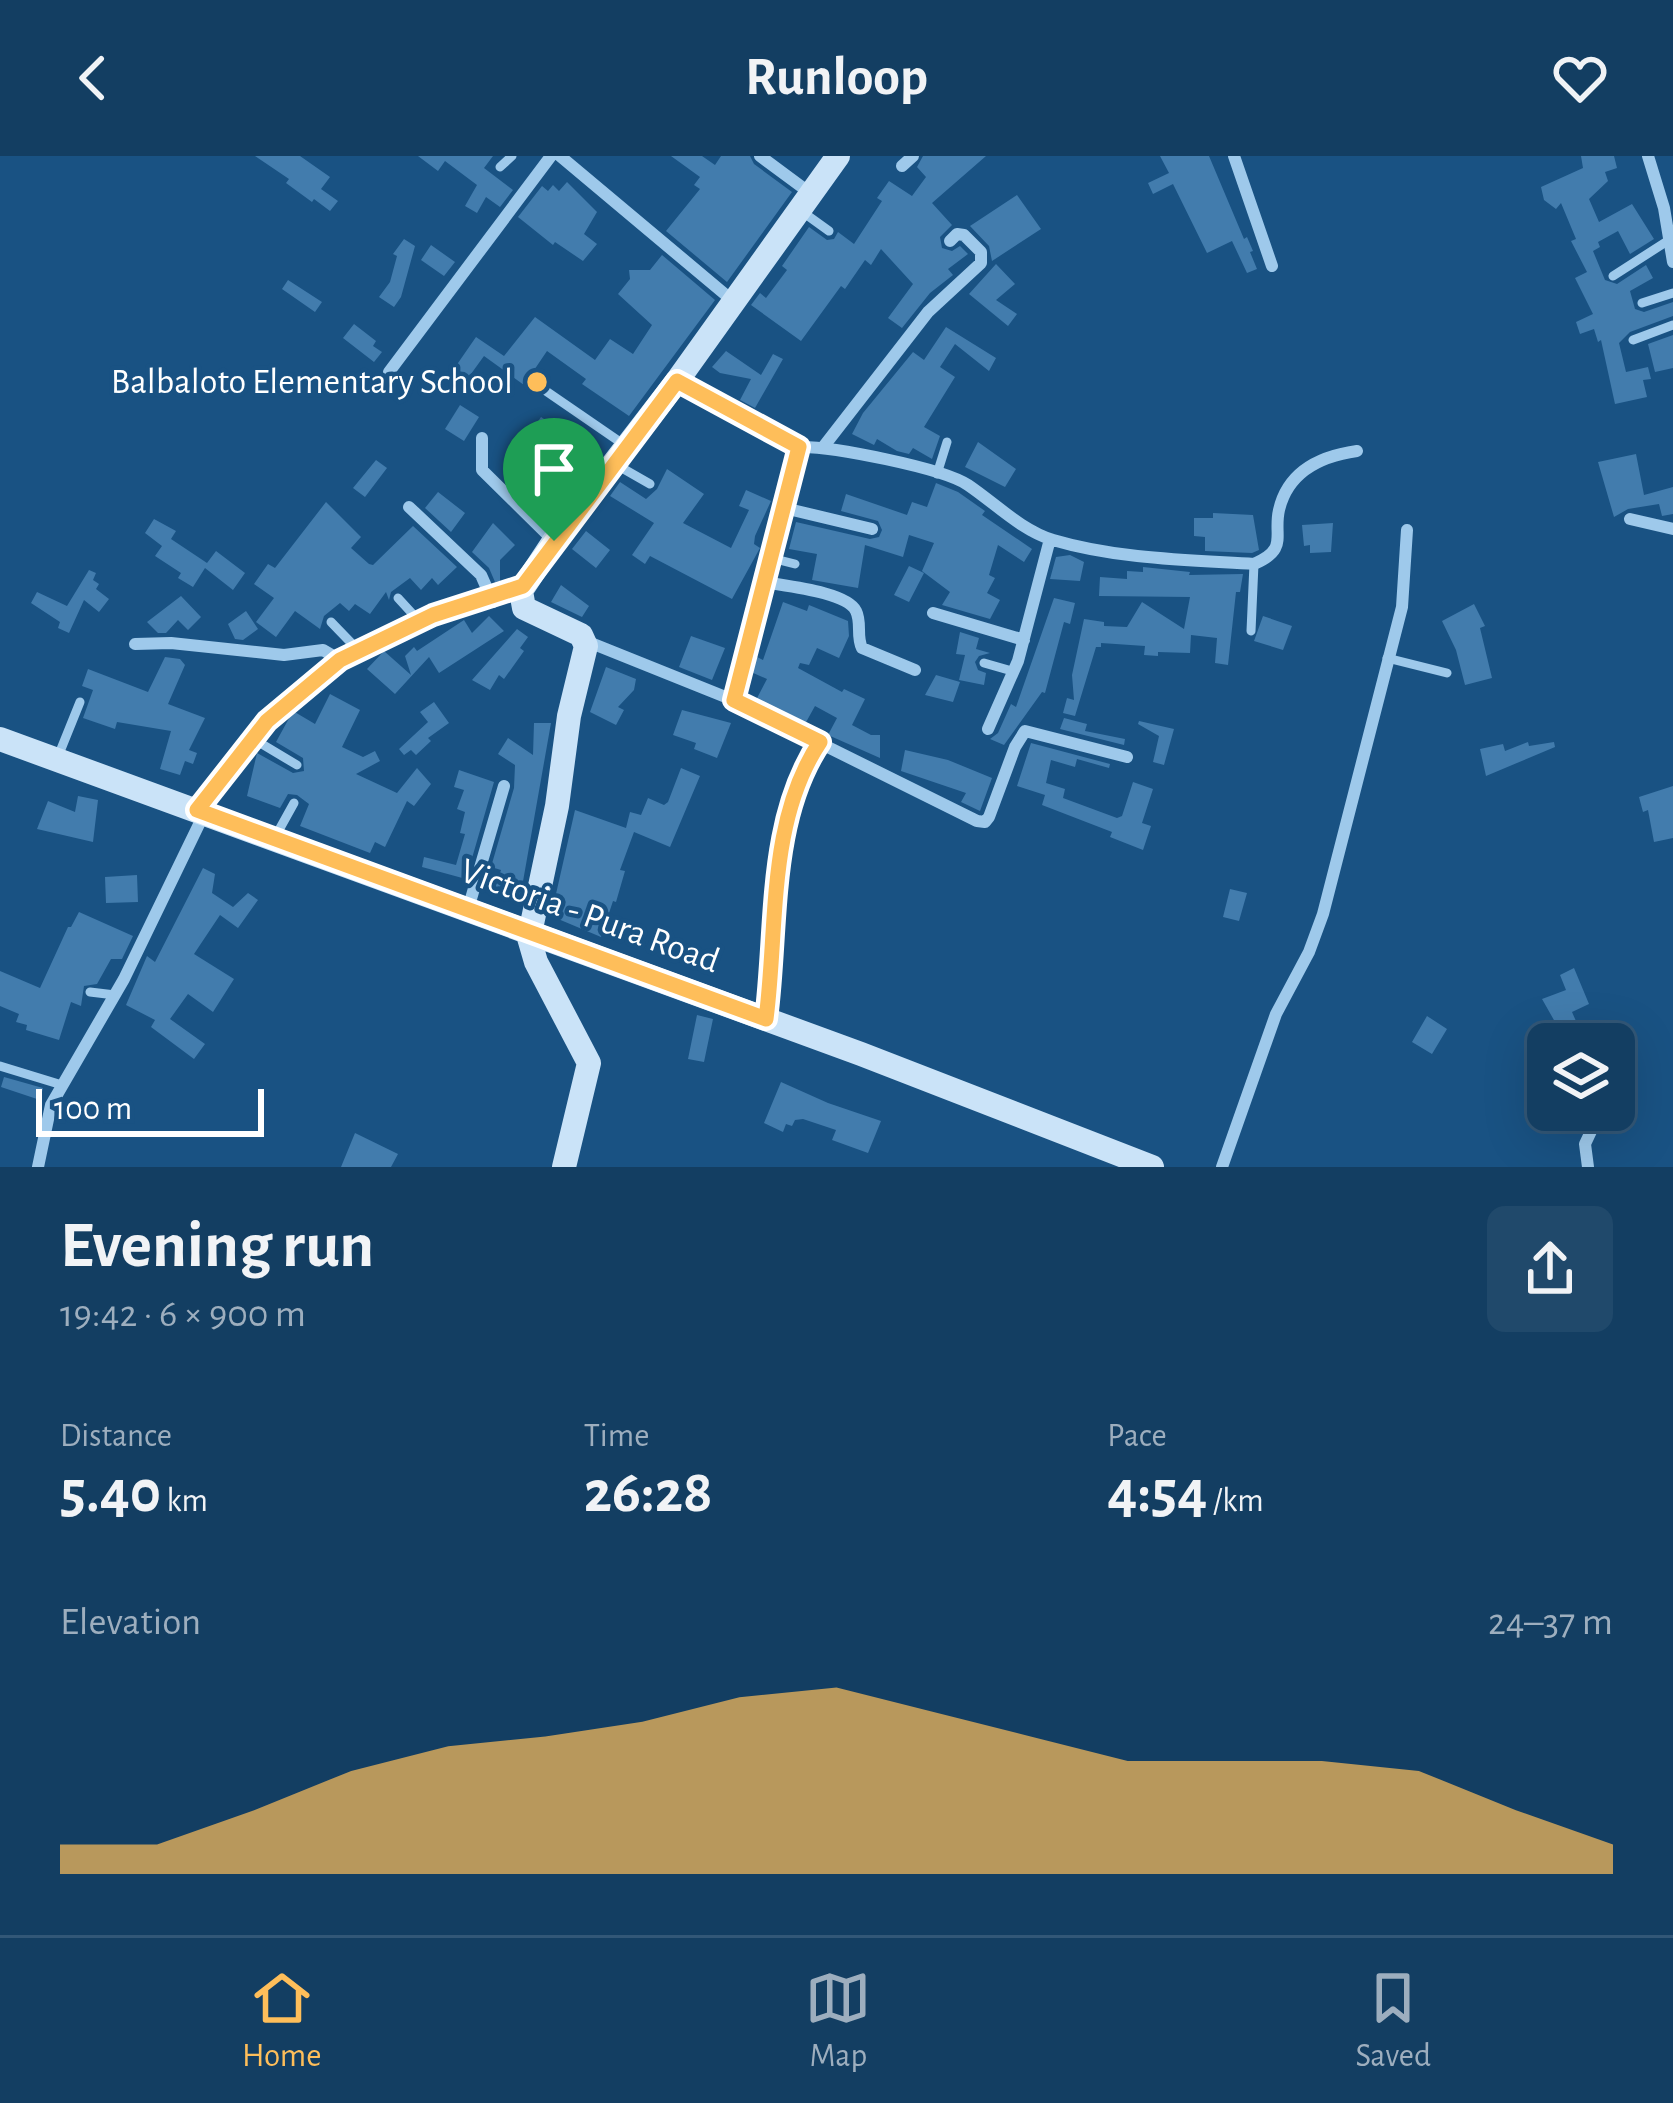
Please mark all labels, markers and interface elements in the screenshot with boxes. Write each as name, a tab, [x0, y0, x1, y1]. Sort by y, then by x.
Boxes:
icon: back	[60, 45, 126, 111]
icon: heart	[1547, 45, 1613, 111]
text: Runloop	[745, 51, 928, 105]
place label: Balbaloto Elementary School	[111, 364, 513, 400]
marker: Balbaloto Elementary School	[524, 369, 550, 395]
pin	[503, 418, 605, 541]
icon: arrive	[521, 436, 587, 502]
street label: Victoria - Pura Road	[456, 852, 724, 980]
map controls	[1527, 1023, 1635, 1131]
button: layers	[1527, 1023, 1635, 1131]
scale bar	[36, 1083, 264, 1136]
text: 100 m	[54, 1093, 132, 1126]
button: share	[1487, 1206, 1613, 1332]
text: Evening run	[60, 1213, 374, 1279]
text: 19:42 · 6 × 900 m	[60, 1295, 306, 1334]
text: Distance	[60, 1420, 172, 1453]
text: Time	[584, 1420, 649, 1453]
text: Pace	[1107, 1420, 1167, 1453]
text: 5.40	[60, 1463, 161, 1523]
text: 26:28	[584, 1463, 712, 1523]
text: 4:54	[1107, 1463, 1207, 1523]
text: km	[161, 1485, 208, 1518]
text: /km	[1207, 1485, 1264, 1518]
text: Elevation	[60, 1603, 201, 1642]
text: 24–37 m	[1488, 1603, 1613, 1642]
tab: Home	[242, 1965, 321, 2077]
tab: Map	[805, 1965, 871, 2077]
tab: Saved	[1355, 1965, 1431, 2077]

